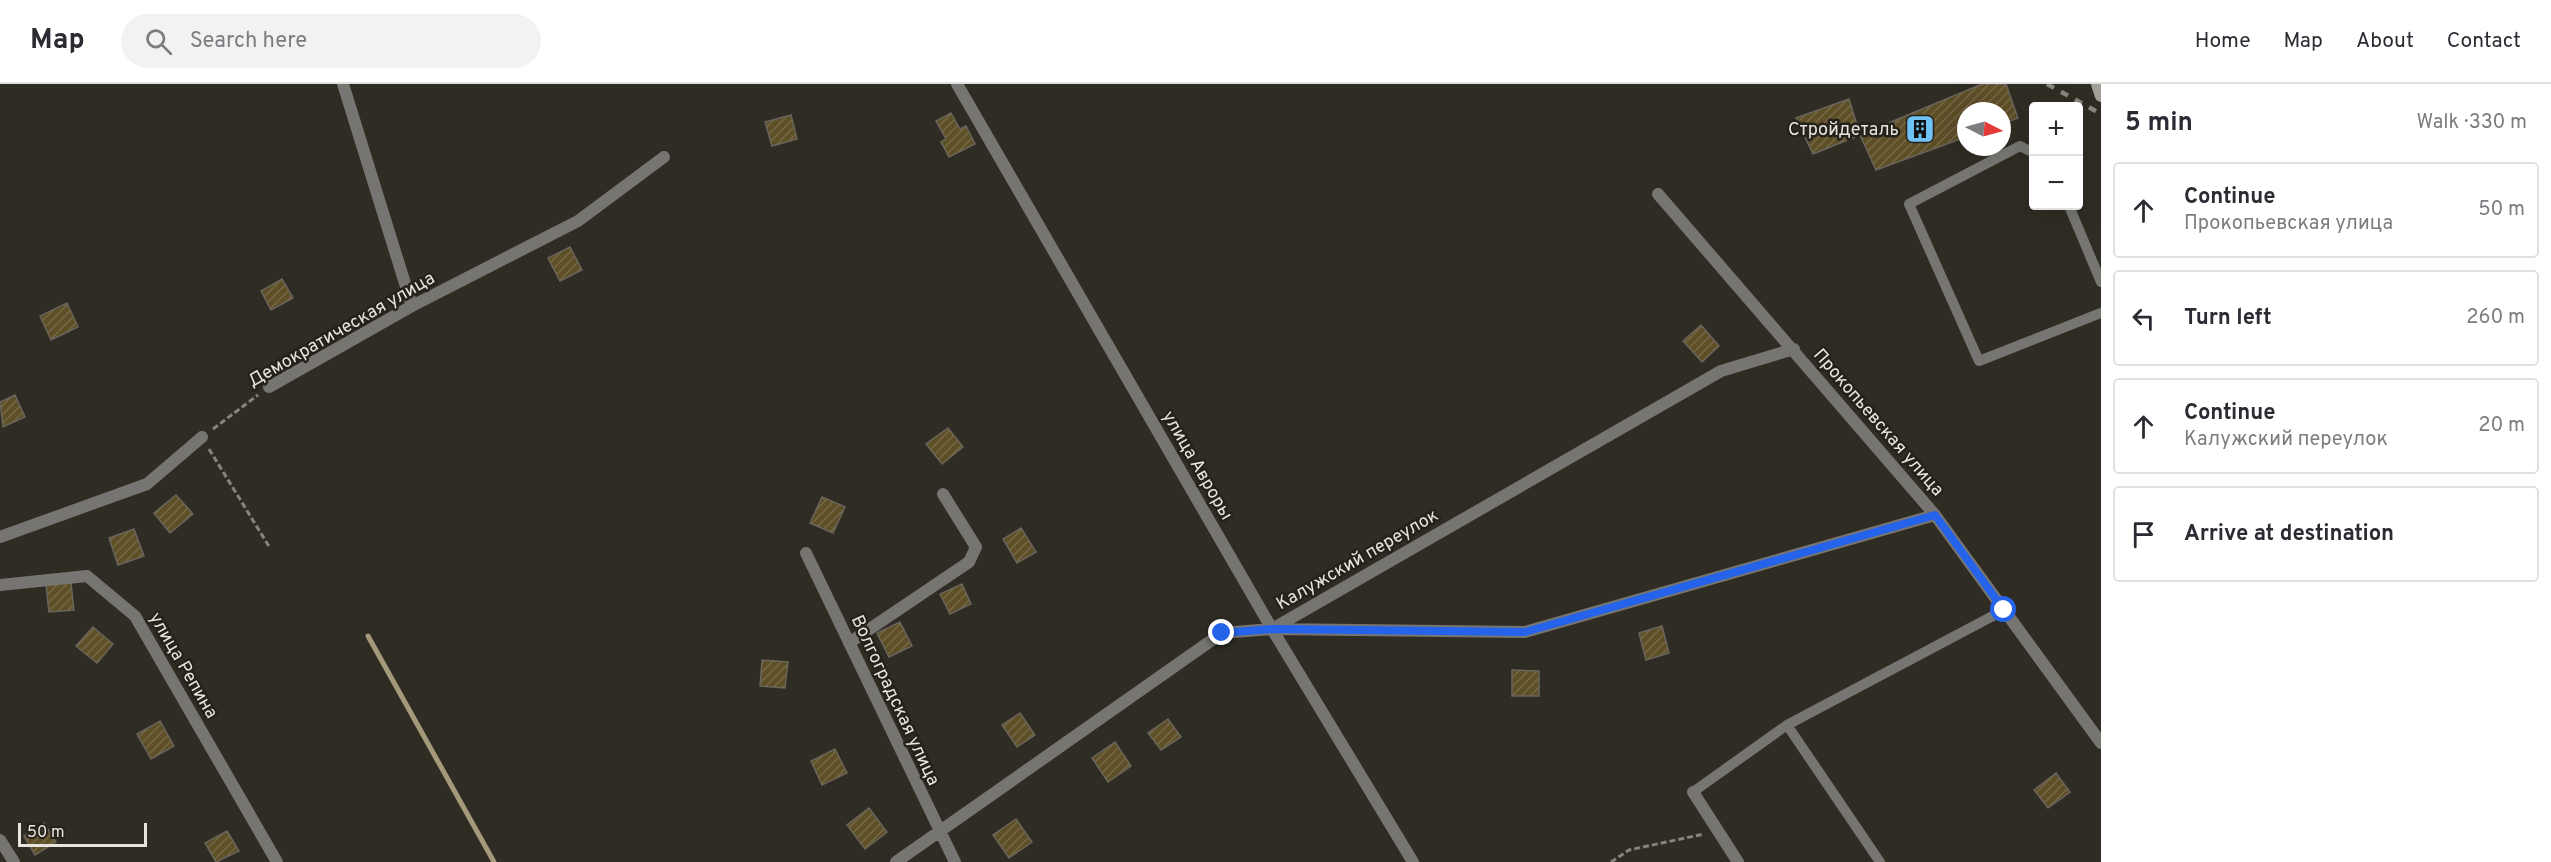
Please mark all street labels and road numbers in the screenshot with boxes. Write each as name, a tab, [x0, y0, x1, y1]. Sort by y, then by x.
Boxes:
street label: Демократическая улица	[244, 267, 439, 393]
street label: Прокопьевская улица	[1808, 344, 1948, 501]
street label: улица Авроры	[1156, 407, 1237, 524]
street label: Калужский переулок	[1273, 504, 1443, 616]
street label: улица Репина	[143, 609, 222, 723]
street label: Волгоградская улица	[845, 612, 944, 790]

